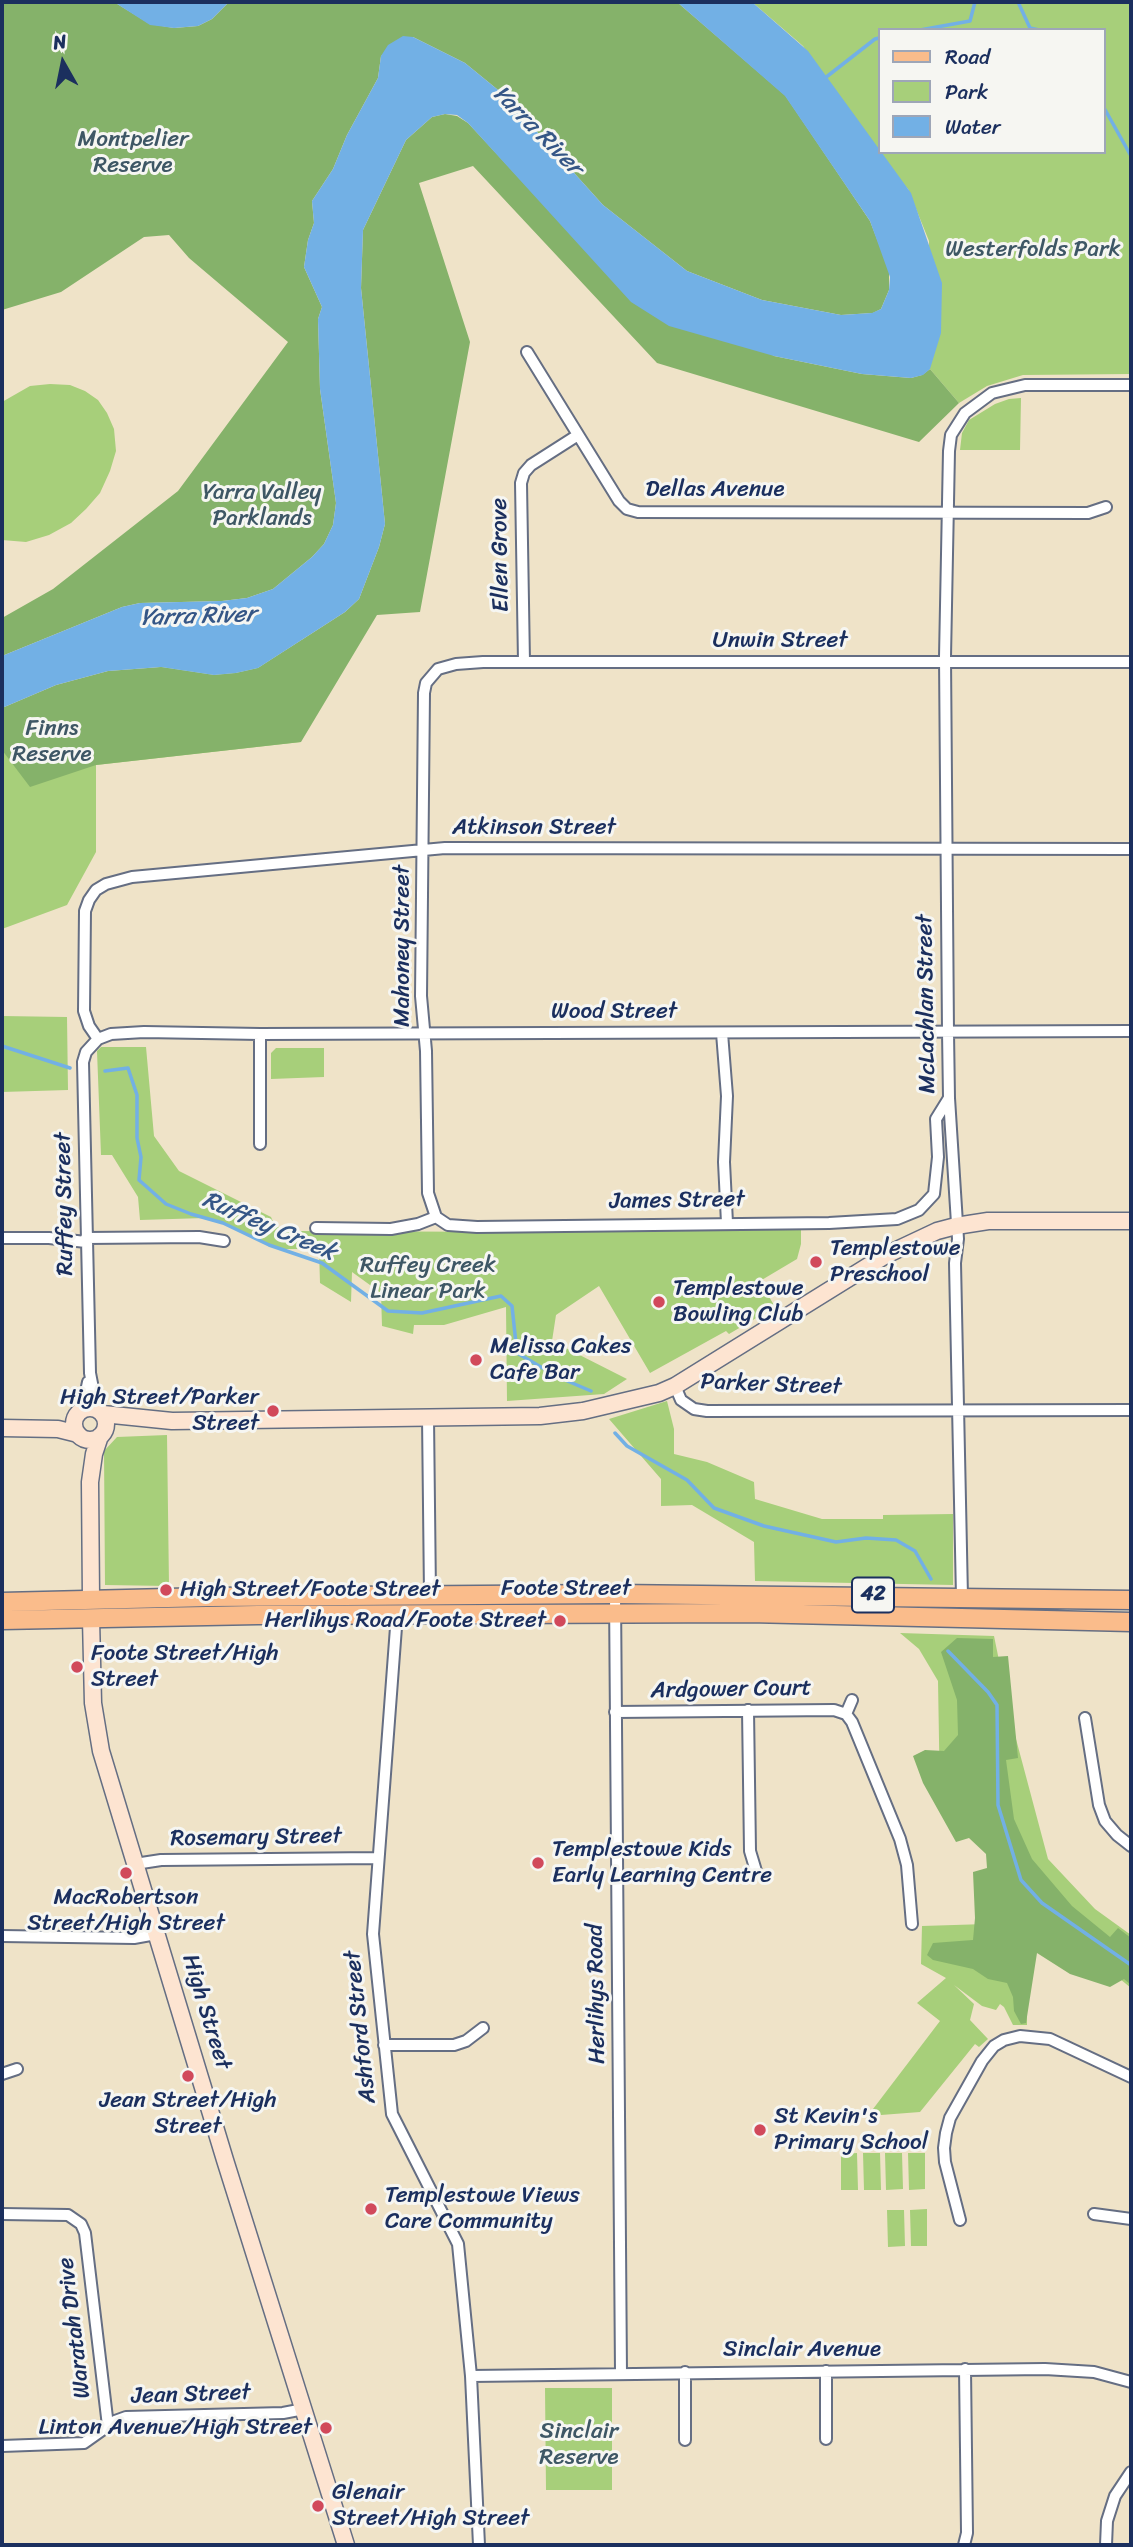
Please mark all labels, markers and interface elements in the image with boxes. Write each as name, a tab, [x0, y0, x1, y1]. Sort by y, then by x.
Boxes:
text: N	[51, 24, 69, 59]
north arrow	[28, 28, 98, 98]
legend	[878, 28, 1105, 154]
text: Road	[945, 38, 990, 76]
text: Park	[945, 73, 988, 111]
water label: Yarra River	[486, 80, 588, 182]
text: Water	[945, 108, 1000, 146]
park label: Montpelier Reserve	[77, 126, 189, 180]
park label: Westerfolds Park	[945, 236, 1121, 264]
street label: Dellas Avenue	[645, 476, 785, 504]
park label: Yarra Valley Parklands	[203, 479, 321, 533]
street label: Ellen Grove	[486, 498, 516, 612]
water label: Yarra River	[140, 601, 256, 633]
street label: Unwin Street	[712, 627, 848, 655]
park label: Finns Reserve	[12, 715, 92, 769]
street label: Atkinson Street	[452, 814, 616, 842]
street label: Mahoney Street	[389, 865, 417, 1027]
street label: McLachlan Street	[912, 914, 942, 1094]
street label: Wood Street	[551, 998, 677, 1026]
street label: Ruffey Street	[50, 1132, 80, 1276]
water label: Ruffey Creek	[198, 1186, 340, 1268]
street label: James Street	[609, 1186, 745, 1216]
place label: Templestowe Preschool	[830, 1235, 960, 1289]
park label: Ruffey Creek Linear Park	[360, 1252, 496, 1306]
marker: Templestowe Preschool	[808, 1254, 824, 1270]
place label: Templestowe Bowling Club	[673, 1275, 804, 1329]
marker: Templestowe Bowling Club	[651, 1294, 667, 1310]
place label: Melissa Cakes Cafe Bar	[490, 1333, 632, 1387]
marker: Melissa Cakes Cafe Bar	[468, 1352, 484, 1368]
street label: Parker Street	[700, 1369, 842, 1401]
place label: High Street/Parker Street	[60, 1384, 259, 1438]
marker: High Street/Parker Street	[265, 1403, 281, 1419]
street label: Foote Street	[501, 1575, 631, 1603]
place label: High Street/Foote Street	[180, 1576, 440, 1604]
road number: 42	[852, 1578, 894, 1612]
marker: High Street/Foote Street	[158, 1582, 174, 1598]
place label: Herlihys Road/Foote Street	[264, 1607, 546, 1635]
marker: Herlihys Road/Foote Street	[552, 1613, 568, 1629]
place label: Foote Street/High Street	[91, 1640, 279, 1694]
marker: Foote Street/High Street	[69, 1659, 85, 1675]
street label: Ardgower Court	[650, 1675, 812, 1705]
street label: Rosemary Street	[170, 1823, 342, 1853]
place label: Templestowe Kids Early Learning Centre	[552, 1836, 772, 1890]
marker: Templestowe Kids Early Learning Centre	[530, 1855, 546, 1871]
marker: MacRobertson Street/High Street	[118, 1865, 134, 1881]
place label: MacRobertson Street/High Street	[27, 1884, 225, 1938]
street label: Herlihys Road	[582, 1924, 612, 2064]
street label: Ashford Street	[339, 1949, 383, 2105]
street label: High Street	[175, 1951, 237, 2073]
marker: Jean Street/High Street	[180, 2068, 196, 2084]
place label: Jean Street/High Street	[99, 2087, 277, 2141]
place label: St Kevin's Primary School	[774, 2103, 928, 2157]
marker: St Kevin's Primary School	[752, 2122, 768, 2138]
place label: Templestowe Views Care Community	[385, 2182, 580, 2236]
marker: Templestowe Views Care Community	[363, 2201, 379, 2217]
street label: Waratah Drive	[53, 2256, 97, 2400]
street label: Sinclair Avenue	[723, 2336, 881, 2364]
street label: Jean Street	[131, 2379, 251, 2411]
place label: Linton Avenue/High Street	[38, 2414, 312, 2442]
park label: Sinclair Reserve	[539, 2418, 619, 2472]
marker: Linton Avenue/High Street	[318, 2420, 334, 2436]
place label: Glenair Street/High Street	[332, 2479, 529, 2533]
marker: Glenair Street/High Street	[310, 2498, 326, 2514]

